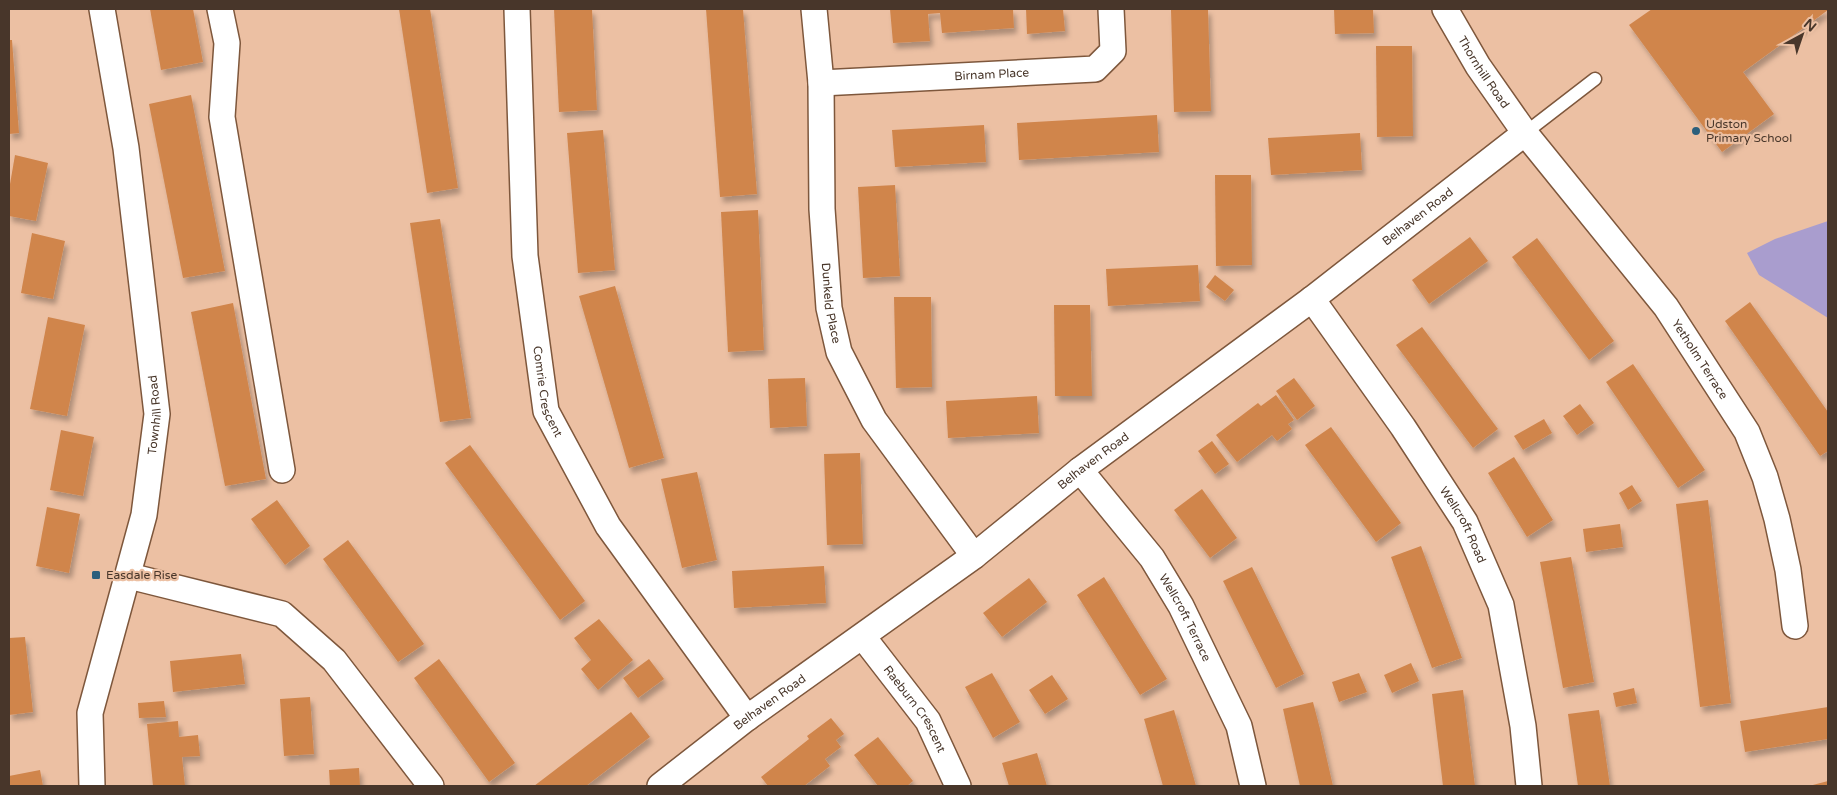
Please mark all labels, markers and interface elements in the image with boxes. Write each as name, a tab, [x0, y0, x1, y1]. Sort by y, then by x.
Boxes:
north arrow	[1777, 10, 1827, 60]
text: N	[1800, 15, 1820, 36]
street label: Thornhill Road	[1455, 33, 1512, 111]
street label: Birnam Place	[954, 65, 1030, 83]
place label: Udston Primary School	[1706, 117, 1792, 145]
marker: Udston Primary School	[1690, 125, 1702, 137]
street label: Belhaven Road	[1380, 185, 1456, 248]
street label: Dunkeld Place	[819, 262, 844, 345]
street label: Yetholm Terrace	[1669, 317, 1731, 402]
street label: Comrie Crescent	[530, 345, 566, 440]
street label: Townhill Road	[145, 374, 164, 456]
street label: Belhaven Road	[1055, 429, 1132, 492]
street label: Wellcroft Road	[1437, 484, 1489, 565]
place label: Easdale Rise	[106, 568, 178, 582]
marker: Easdale Rise	[90, 569, 102, 581]
street label: Wellcroft Terrace	[1156, 571, 1214, 664]
street label: Raeburn Crescent	[881, 663, 949, 755]
street label: Belhaven Road	[731, 671, 808, 733]

